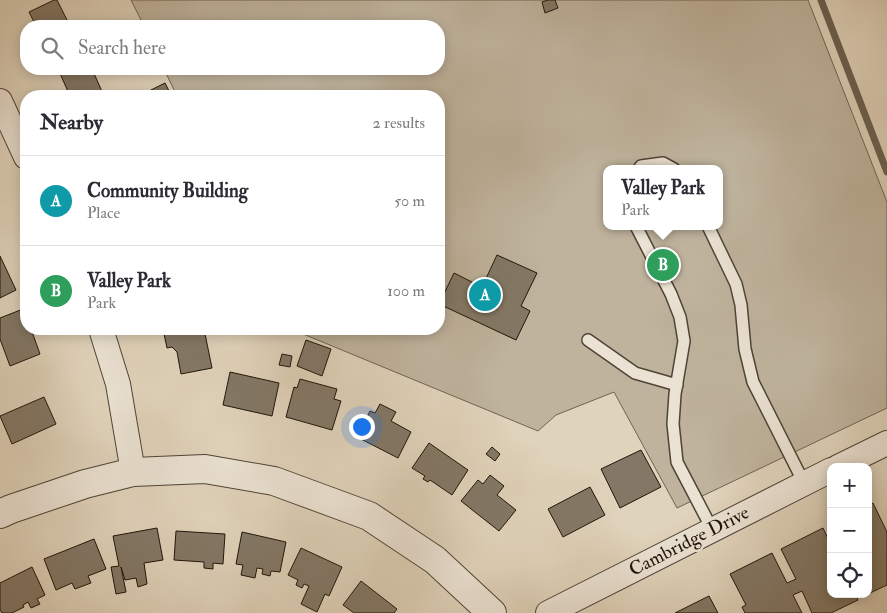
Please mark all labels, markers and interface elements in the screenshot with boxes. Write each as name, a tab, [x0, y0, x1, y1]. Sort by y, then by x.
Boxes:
search box	[20, 20, 445, 75]
icon: search	[38, 34, 66, 62]
text: Search here	[78, 36, 166, 60]
text: Nearby	[40, 109, 103, 136]
text: 2 results	[372, 113, 425, 133]
popup	[603, 165, 723, 230]
text: Valley Park	[621, 176, 705, 200]
text: Community Building	[87, 179, 248, 203]
text: A	[51, 191, 61, 211]
text: 50 m	[394, 191, 425, 211]
text: Park	[621, 200, 650, 220]
text: Place	[87, 203, 120, 223]
pin: B	[647, 246, 679, 284]
text: Valley Park	[87, 269, 171, 293]
pin: A	[469, 276, 501, 314]
text: B	[51, 281, 61, 301]
text: 100 m	[387, 281, 425, 301]
text: Park	[87, 293, 116, 313]
your location	[349, 414, 375, 440]
map controls	[827, 463, 872, 598]
button: +	[827, 463, 872, 508]
street label: Cambridge Drive	[625, 500, 753, 582]
button: −	[827, 508, 872, 553]
button: locate	[827, 553, 872, 598]

